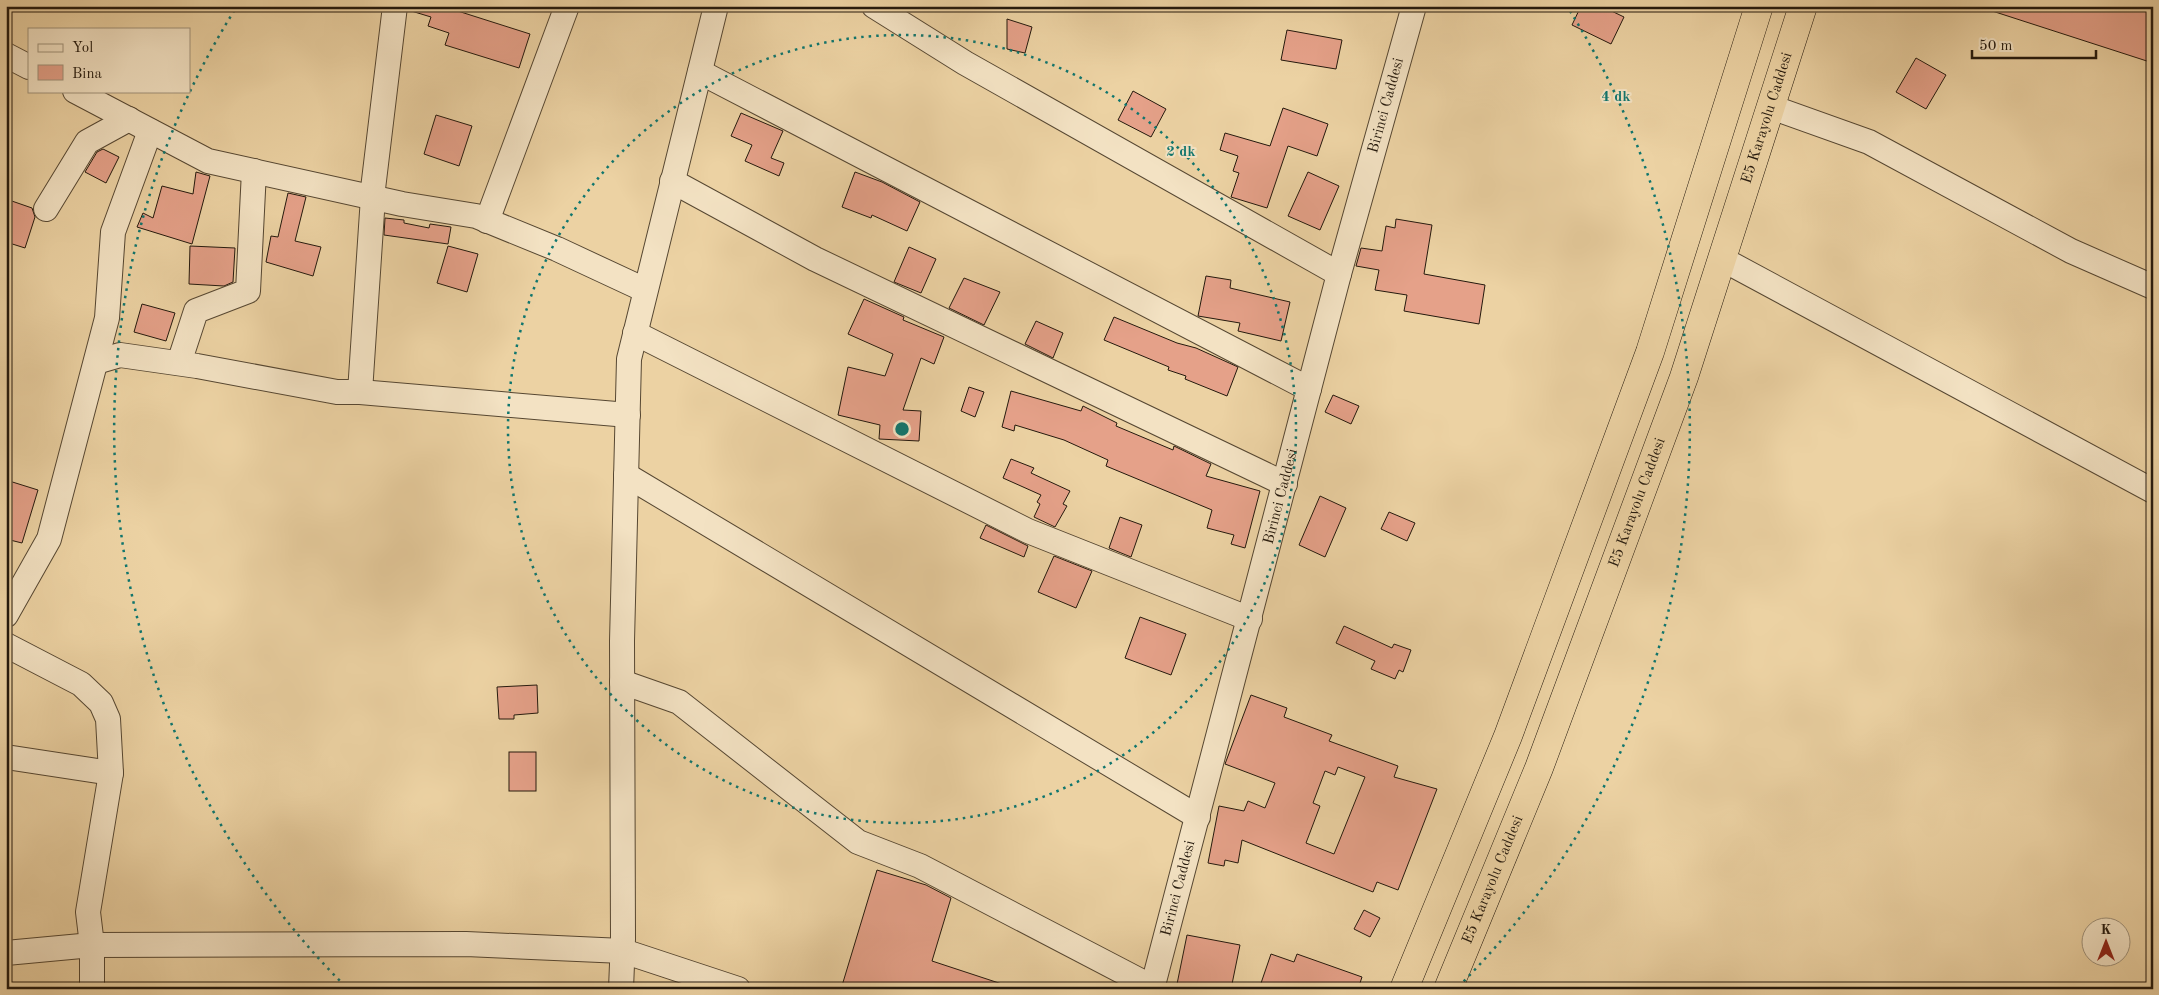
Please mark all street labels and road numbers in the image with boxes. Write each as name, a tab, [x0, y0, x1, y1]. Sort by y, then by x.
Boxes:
street label: E5 Karayolu Caddesi	[1739, 51, 1795, 186]
street label: Birinci Caddesi	[1366, 56, 1407, 155]
street label: E5 Karayolu Caddesi	[1607, 436, 1668, 569]
street label: Birinci Caddesi	[1261, 447, 1300, 546]
street label: E5 Karayolu Caddesi	[1460, 814, 1526, 946]
street label: Birinci Caddesi	[1159, 839, 1198, 938]

